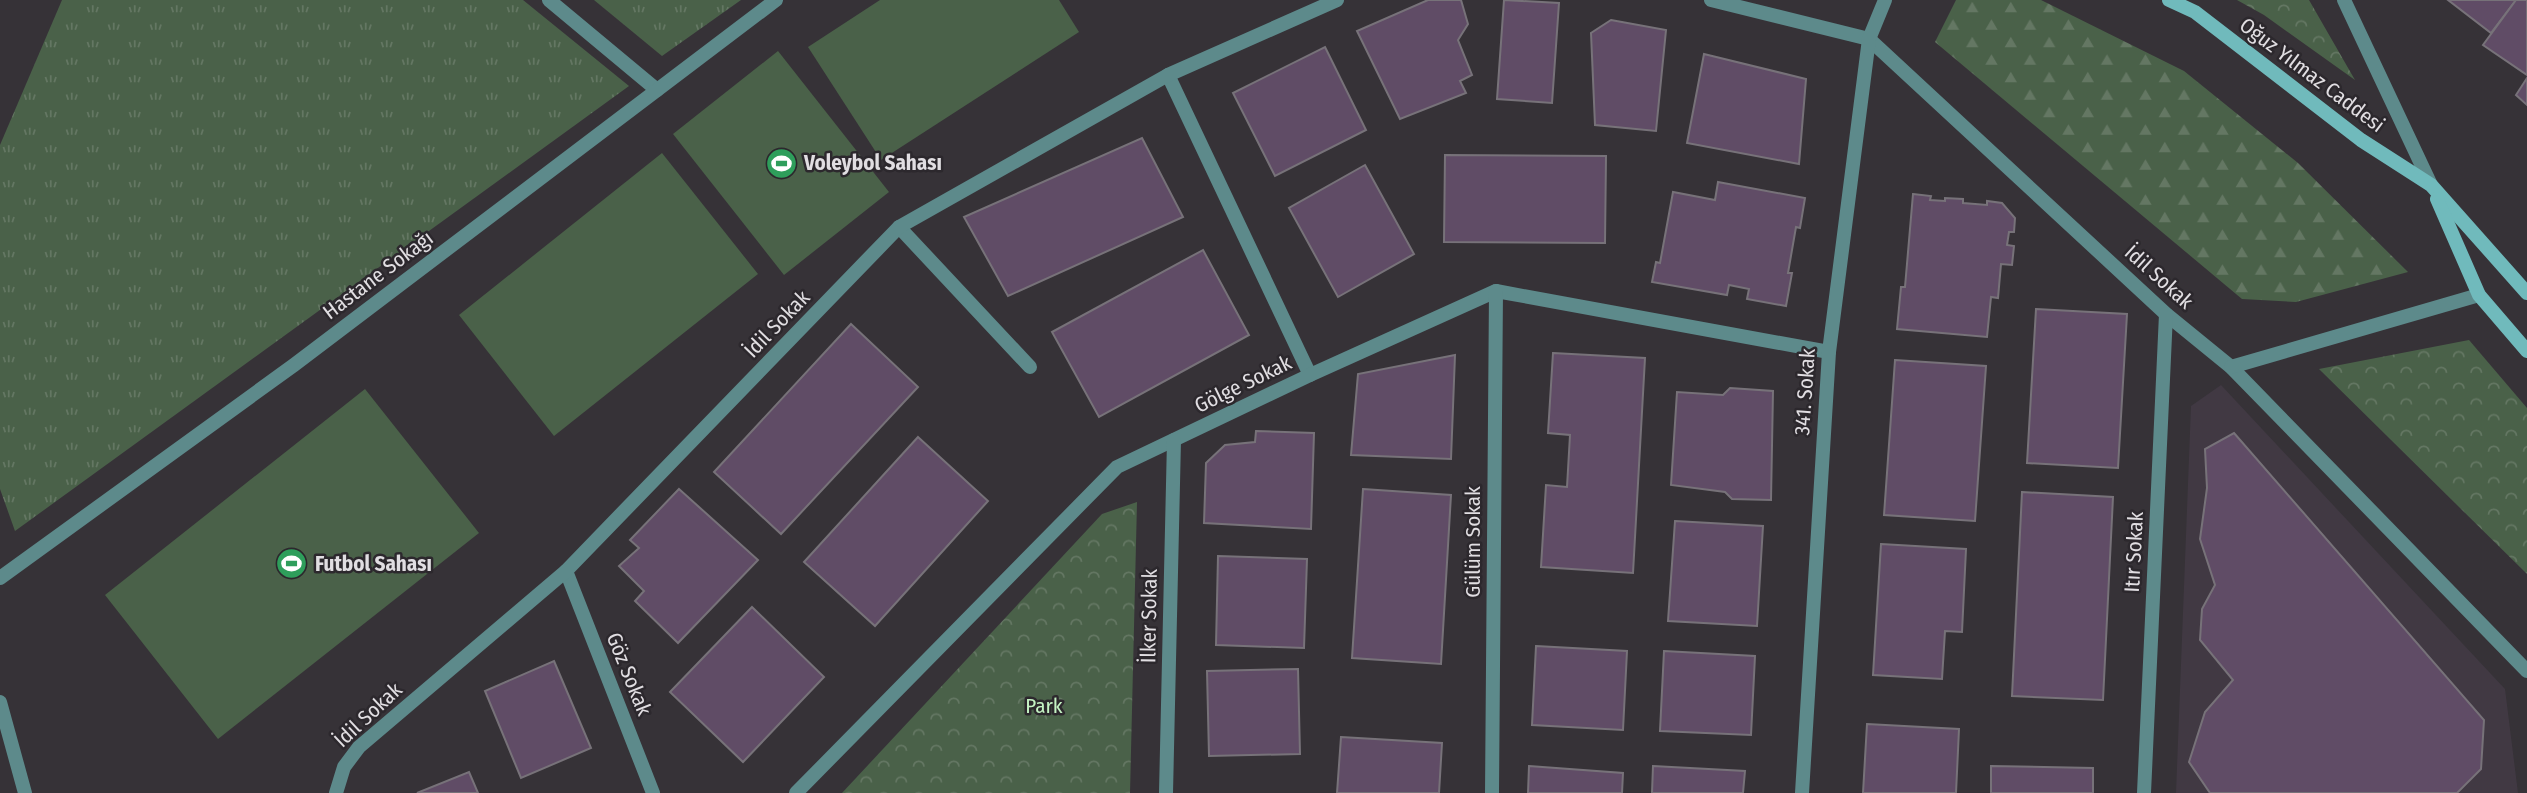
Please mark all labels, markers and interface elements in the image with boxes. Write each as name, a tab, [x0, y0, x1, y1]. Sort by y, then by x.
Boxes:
street label: Oğuz Yılmaz Caddesi	[2234, 12, 2390, 138]
sports icon: Voleybol Sahası	[764, 146, 798, 180]
place label: Voleybol Sahası	[803, 150, 942, 176]
street label: Hastane Sokağı	[318, 225, 438, 325]
street label: İdil Sokak	[2119, 239, 2199, 315]
street label: İdil Sokak	[739, 285, 816, 363]
street label: 341. Sokak	[1789, 347, 1821, 436]
street label: Gölge Sokak	[1190, 349, 1296, 419]
street label: Gülüm Sokak	[1460, 486, 1486, 598]
street label: Itır Sokak	[2119, 511, 2149, 593]
sports icon: Futbol Sahası	[275, 547, 309, 581]
place label: Futbol Sahası	[315, 551, 432, 577]
street label: İlker Sokak	[1135, 568, 1163, 663]
street label: Göz Sokak	[601, 629, 657, 719]
street label: İdil Sokak	[329, 677, 408, 753]
park label: Park	[1025, 693, 1063, 719]

